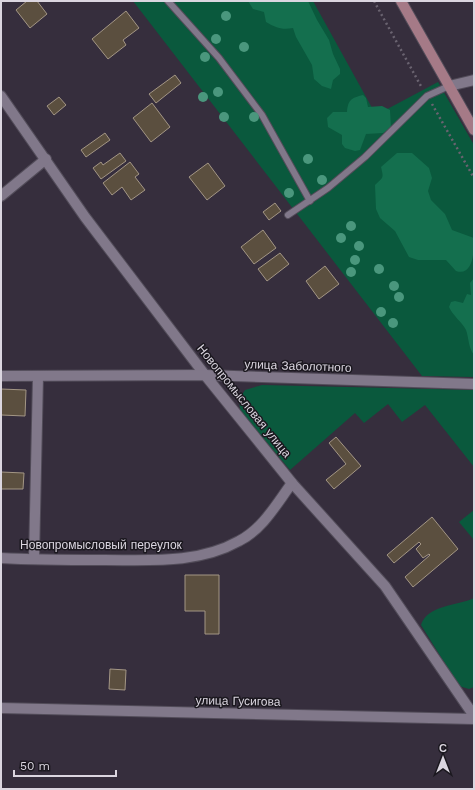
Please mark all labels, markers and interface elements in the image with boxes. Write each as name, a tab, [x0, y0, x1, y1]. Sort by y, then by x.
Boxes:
street label: Новопромысловая улица	[194, 342, 294, 461]
street label: улица Заболотного	[244, 357, 352, 375]
street label: Новопромысловый переулок	[20, 538, 183, 552]
street label: улица Гусигова	[195, 693, 281, 709]
north arrow	[423, 738, 463, 778]
text: С	[439, 742, 447, 755]
scale bar	[14, 752, 116, 778]
text: 50 m	[20, 759, 50, 773]

